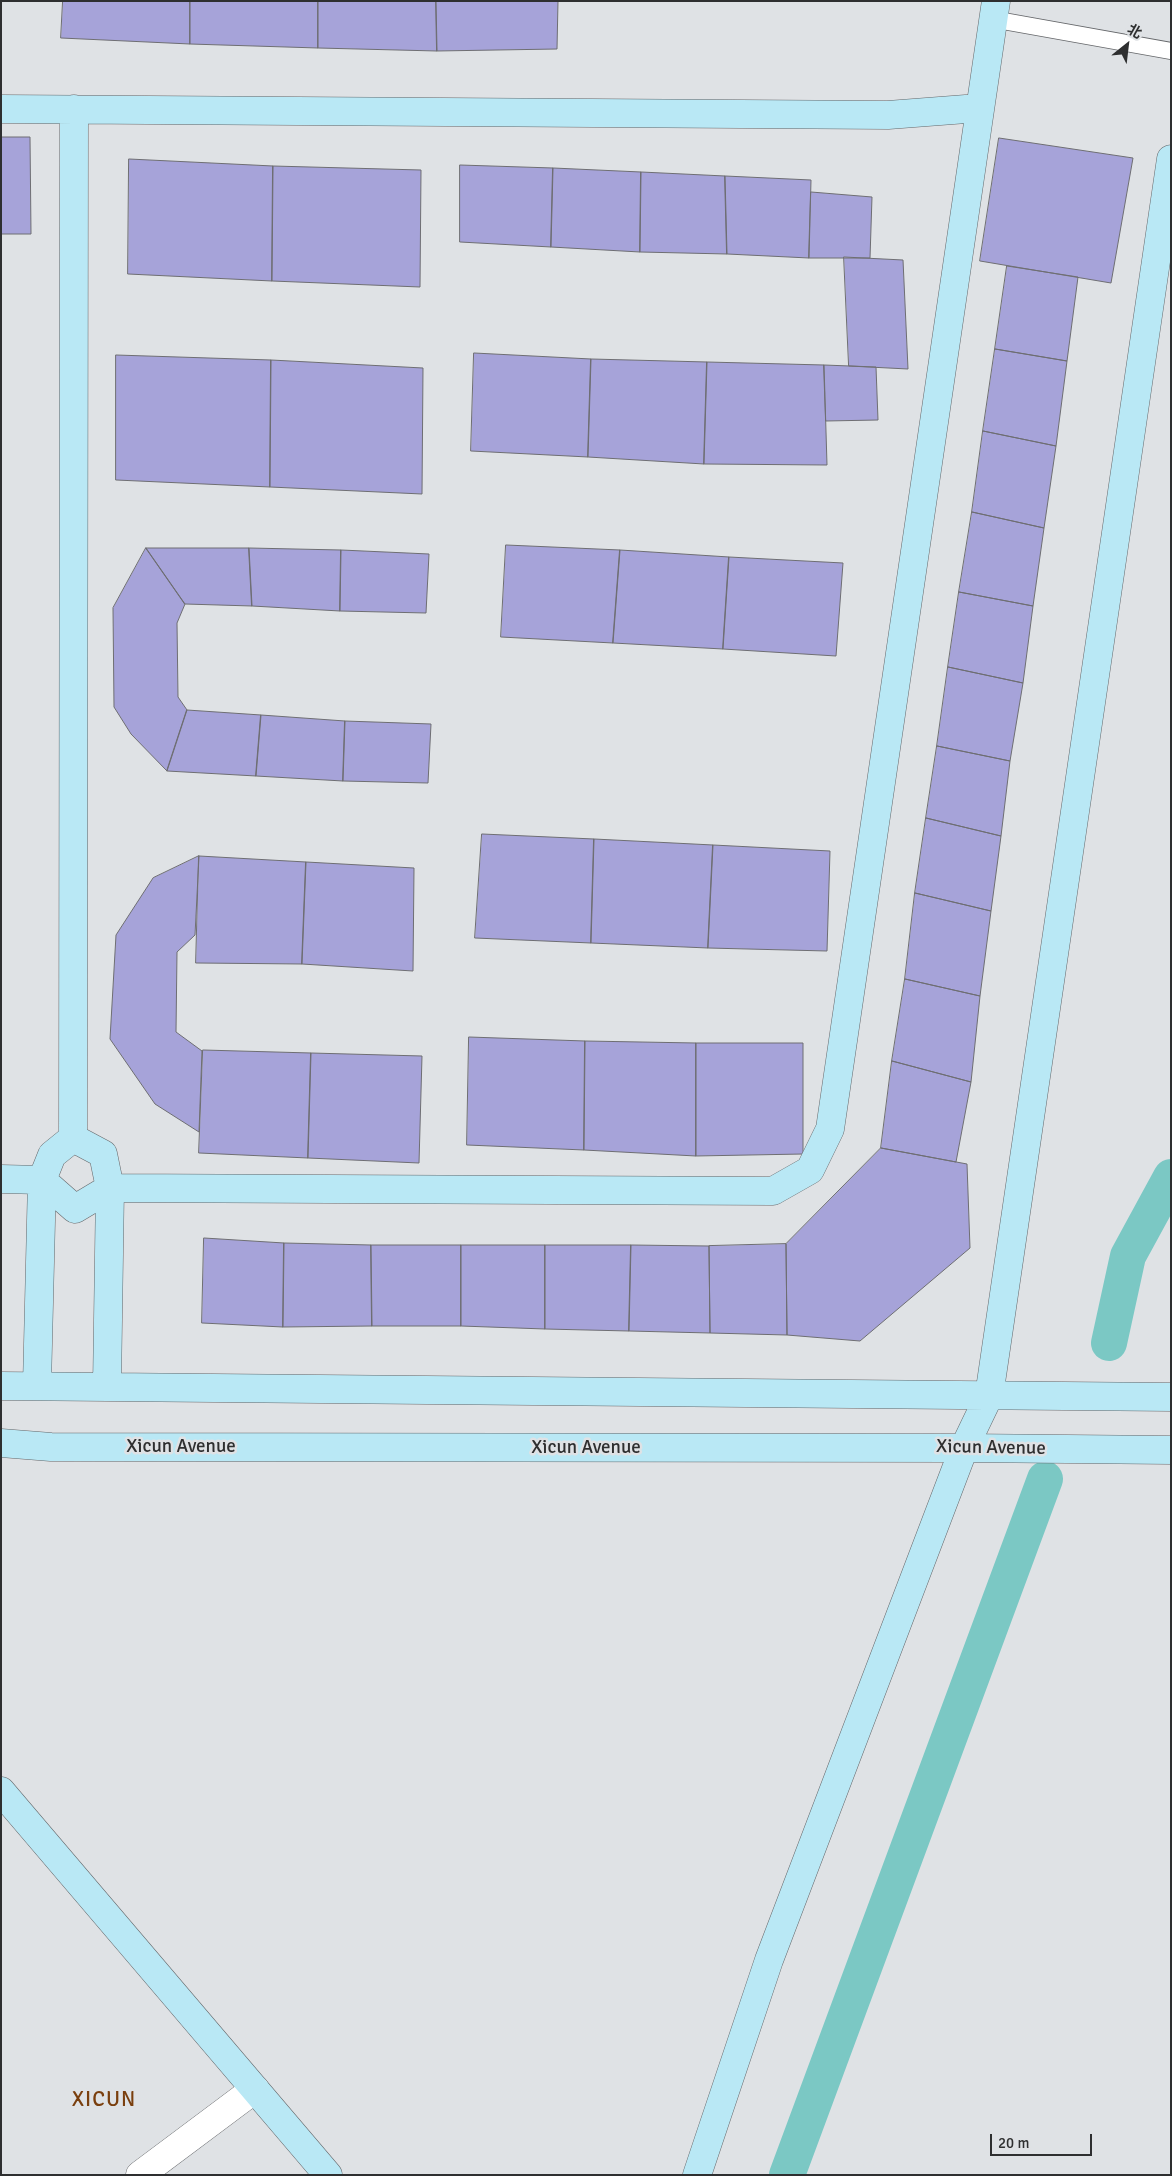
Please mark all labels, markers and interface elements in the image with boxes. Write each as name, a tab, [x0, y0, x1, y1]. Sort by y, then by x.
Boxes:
north arrow	[1102, 20, 1152, 70]
text: 北	[1124, 21, 1145, 42]
street label: Xicun Avenue	[126, 1436, 236, 1458]
street label: Xicun Avenue	[936, 1436, 1046, 1460]
street label: Xicun Avenue	[531, 1437, 641, 1459]
district label: XICUN	[71, 2087, 137, 2113]
scale bar	[992, 2124, 1094, 2156]
text: 20 m	[998, 2134, 1029, 2152]

